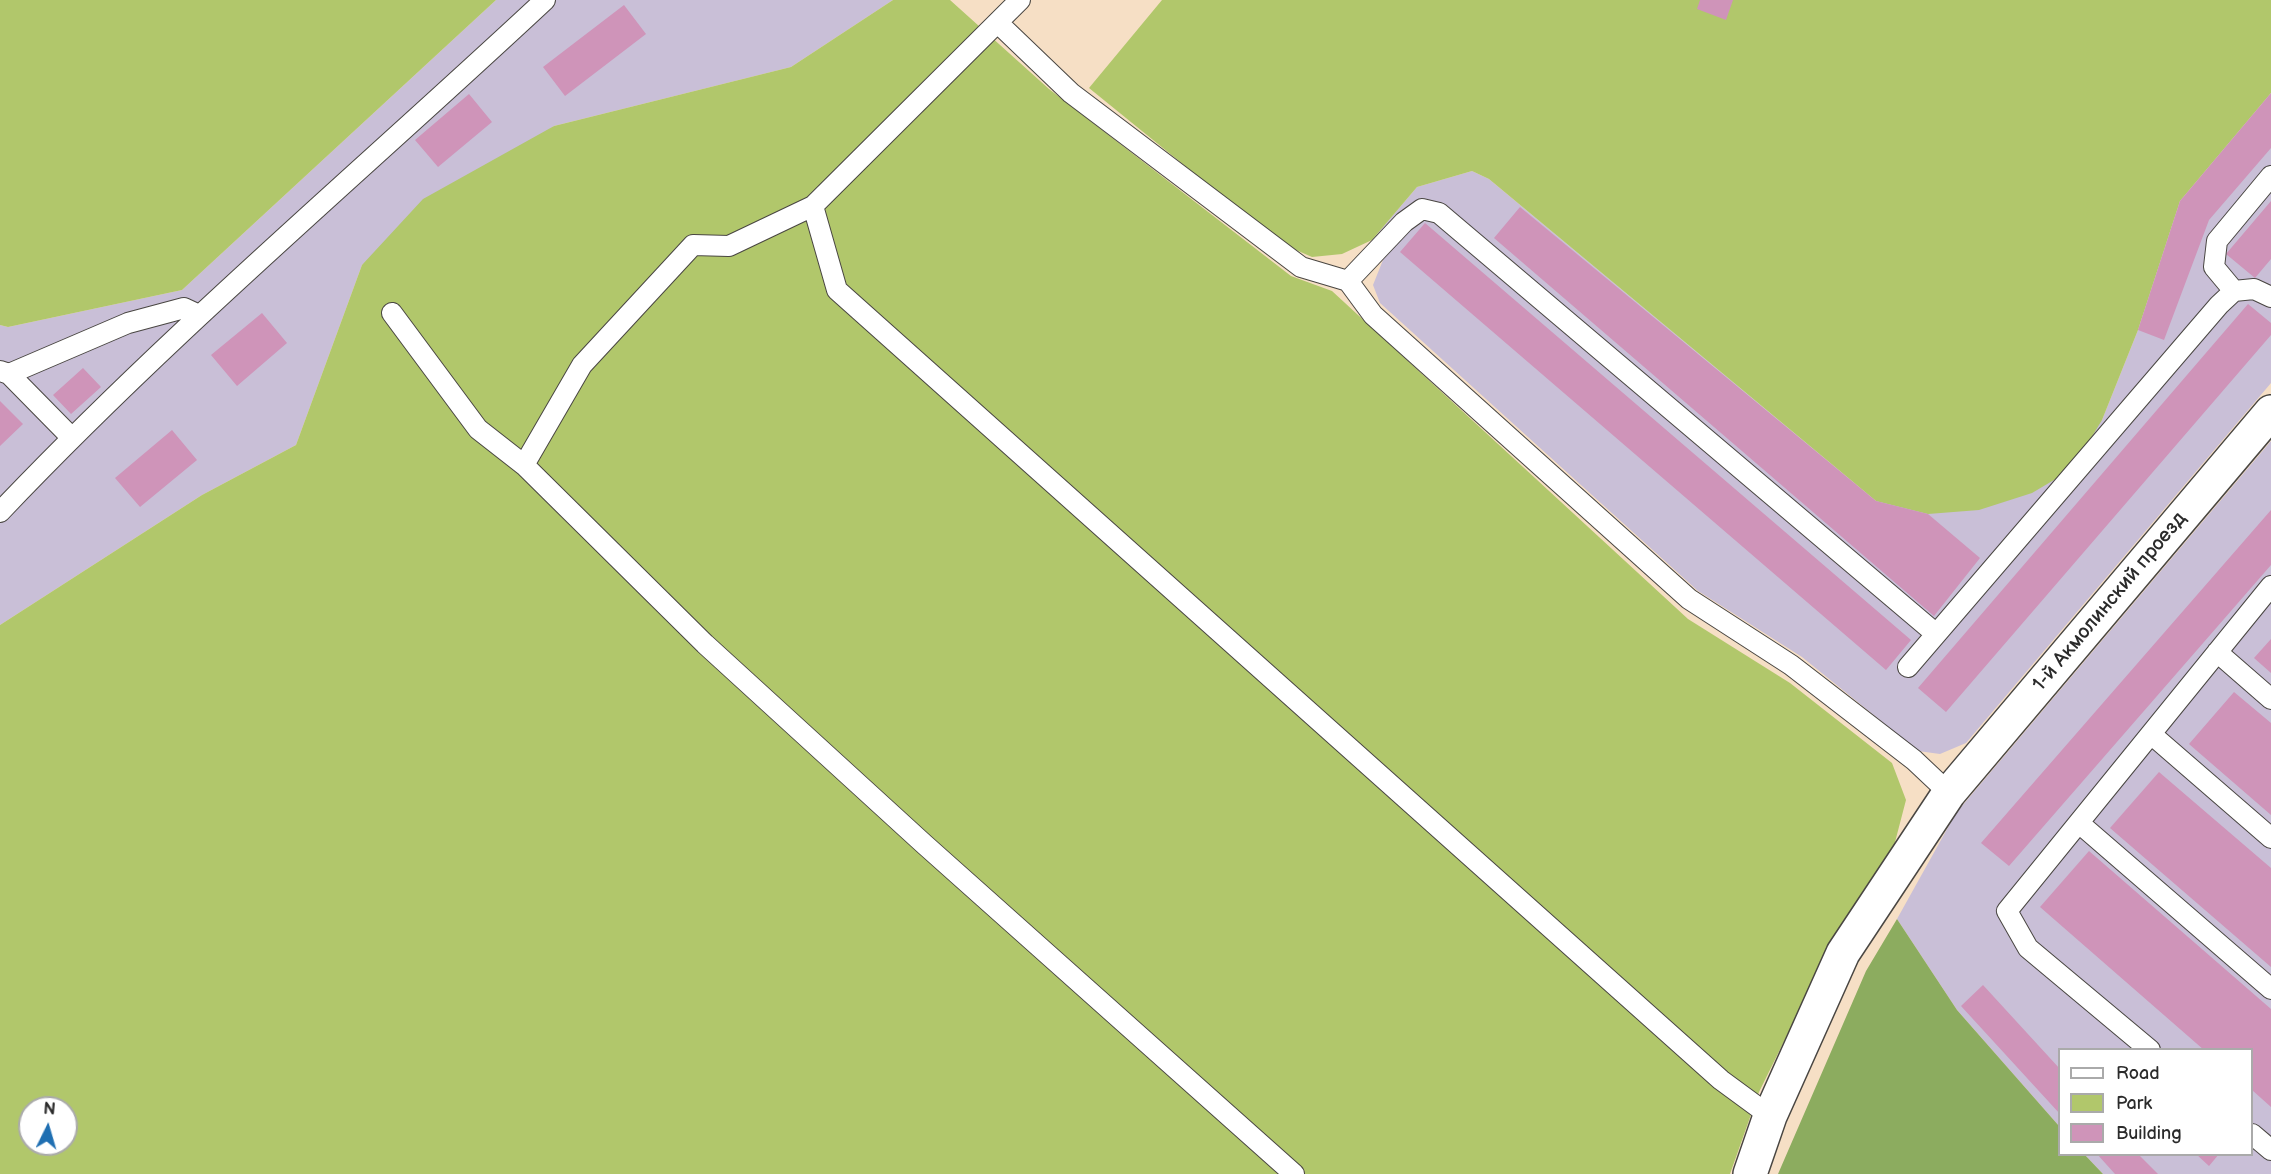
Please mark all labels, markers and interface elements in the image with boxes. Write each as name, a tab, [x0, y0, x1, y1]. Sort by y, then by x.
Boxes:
street label: 1-й Акмолинский проезд	[2028, 508, 2192, 696]
legend	[2058, 1048, 2253, 1156]
text: Road	[2116, 1063, 2160, 1084]
text: Park	[2116, 1093, 2152, 1114]
north arrow	[18, 1096, 78, 1156]
text: N	[43, 1100, 56, 1120]
text: Building	[2116, 1123, 2182, 1144]

